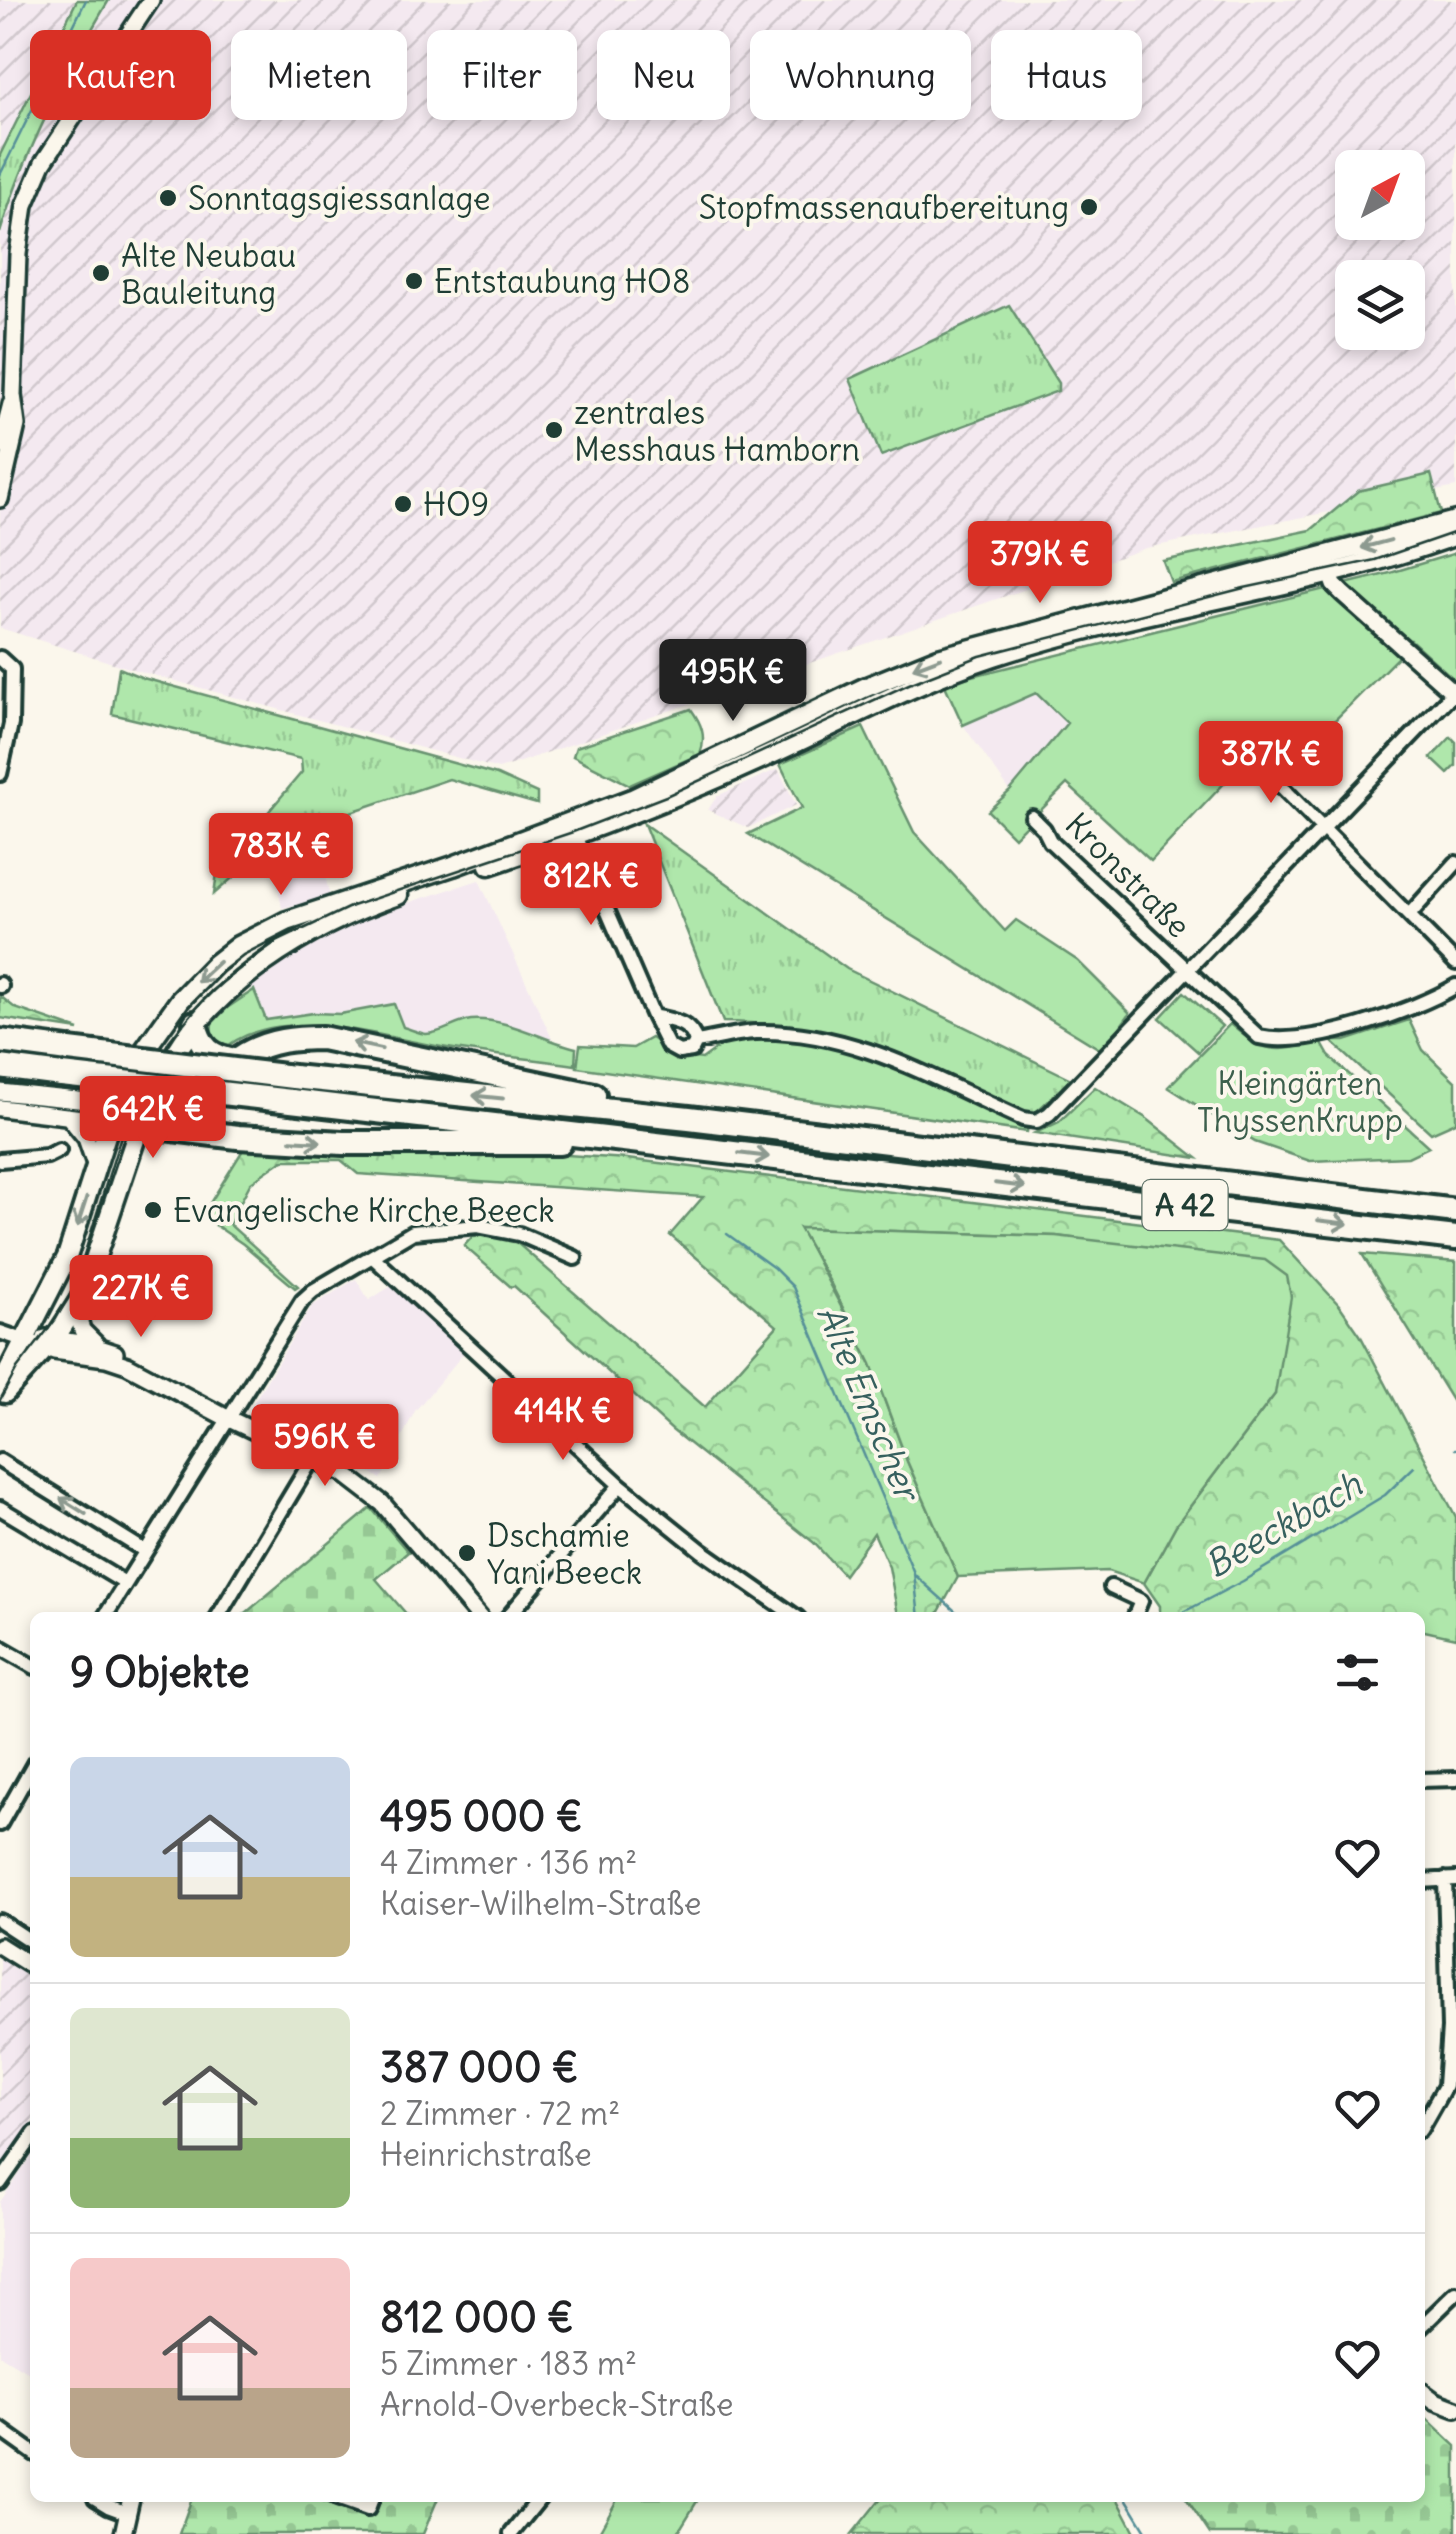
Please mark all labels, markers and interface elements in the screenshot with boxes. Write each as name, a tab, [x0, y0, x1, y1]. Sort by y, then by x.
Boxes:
chip: Kaufen	[30, 30, 211, 120]
chip: Mieten	[231, 30, 407, 120]
chip: Filter	[427, 30, 577, 120]
chip: Neu	[597, 30, 730, 120]
chip: Wohnung	[750, 30, 971, 120]
chip: Haus	[991, 30, 1142, 120]
north arrow	[1335, 150, 1425, 240]
map controls	[1335, 150, 1425, 350]
place label: Sonntagsgiessanlage	[188, 178, 491, 219]
marker: Sonntagsgiessanlage	[157, 187, 179, 209]
place label: Stopfmassenaufbereitung	[699, 187, 1069, 228]
marker: Stopfmassenaufbereitung	[1078, 196, 1100, 218]
place label: Alte Neubau Bauleitung	[121, 235, 296, 313]
button: layers	[1335, 260, 1425, 350]
place label: Entstaubung HO8	[434, 261, 690, 302]
marker: Alte Neubau Bauleitung	[90, 262, 112, 284]
marker: Entstaubung HO8	[403, 270, 425, 292]
place label: zentrales Messhaus Hamborn	[574, 392, 860, 470]
marker: zentrales Messhaus Hamborn	[543, 419, 565, 441]
place label: HO9	[423, 484, 489, 525]
marker: HO9	[392, 493, 414, 515]
pin: 379K €	[959, 521, 1121, 606]
text: 379K €	[990, 533, 1090, 574]
one-way arrow	[1361, 536, 1392, 554]
pin: 495K €	[652, 639, 814, 724]
text: 495K €	[681, 651, 785, 692]
one-way arrow	[912, 655, 942, 673]
pin: 387K €	[1190, 721, 1352, 806]
text: 387K €	[1221, 733, 1321, 774]
street label: Kronstraße	[1057, 804, 1199, 946]
pin: 783K €	[200, 813, 362, 898]
text: 783K €	[231, 825, 331, 866]
pin: 812K €	[510, 843, 672, 928]
text: 812K €	[543, 855, 639, 896]
one-way arrow	[196, 960, 220, 984]
one-way arrow	[351, 1036, 383, 1054]
park label: Kleingärten ThyssenKrupp	[1197, 1063, 1403, 1141]
pin: 642K €	[72, 1076, 234, 1161]
one-way arrow	[472, 1087, 505, 1106]
text: 642K €	[102, 1088, 204, 1129]
one-way arrow	[290, 1132, 322, 1151]
one-way arrow	[737, 1146, 769, 1165]
one-way arrow	[993, 1176, 1025, 1195]
road number: A 42	[1142, 1180, 1228, 1230]
place label: Evangelische Kirche Beeck	[173, 1190, 555, 1231]
one-way arrow	[71, 1196, 89, 1228]
marker: Evangelische Kirche Beeck	[142, 1199, 164, 1221]
one-way arrow	[1316, 1214, 1348, 1232]
pin: 227K €	[60, 1255, 222, 1340]
text: 227K €	[92, 1267, 190, 1308]
water label: Alte Emscher	[808, 1298, 931, 1509]
pin: 414K €	[482, 1378, 644, 1463]
text: 414K €	[514, 1390, 612, 1431]
pin: 596K €	[244, 1404, 406, 1489]
text: 596K €	[273, 1416, 377, 1457]
water label: Beeckbach	[1197, 1461, 1370, 1586]
one-way arrow	[59, 1496, 87, 1516]
place label: Dschamie Yani Beeck	[487, 1515, 642, 1593]
marker: Dschamie Yani Beeck	[456, 1542, 478, 1564]
icon: filters	[1330, 1645, 1385, 1700]
text: 9 Objekte	[70, 1646, 250, 1698]
text: 495 000 €	[380, 1790, 582, 1842]
icon: home	[150, 1797, 270, 1917]
icon: heart	[1330, 1830, 1385, 1885]
text: 4 Zimmer · 136 m²	[380, 1842, 637, 1883]
text: Kaiser-Wilhelm-Straße	[380, 1883, 701, 1924]
text: 387 000 €	[380, 2041, 579, 2093]
icon: home	[150, 2048, 270, 2168]
icon: heart	[1330, 2081, 1385, 2136]
text: 2 Zimmer · 72 m²	[380, 2093, 620, 2134]
text: Heinrichstraße	[380, 2134, 592, 2175]
text: 812 000 €	[380, 2291, 574, 2343]
icon: home	[150, 2298, 270, 2418]
icon: heart	[1330, 2331, 1385, 2386]
text: 5 Zimmer · 183 m²	[380, 2343, 637, 2384]
text: Arnold-Overbeck-Straße	[380, 2384, 733, 2425]

